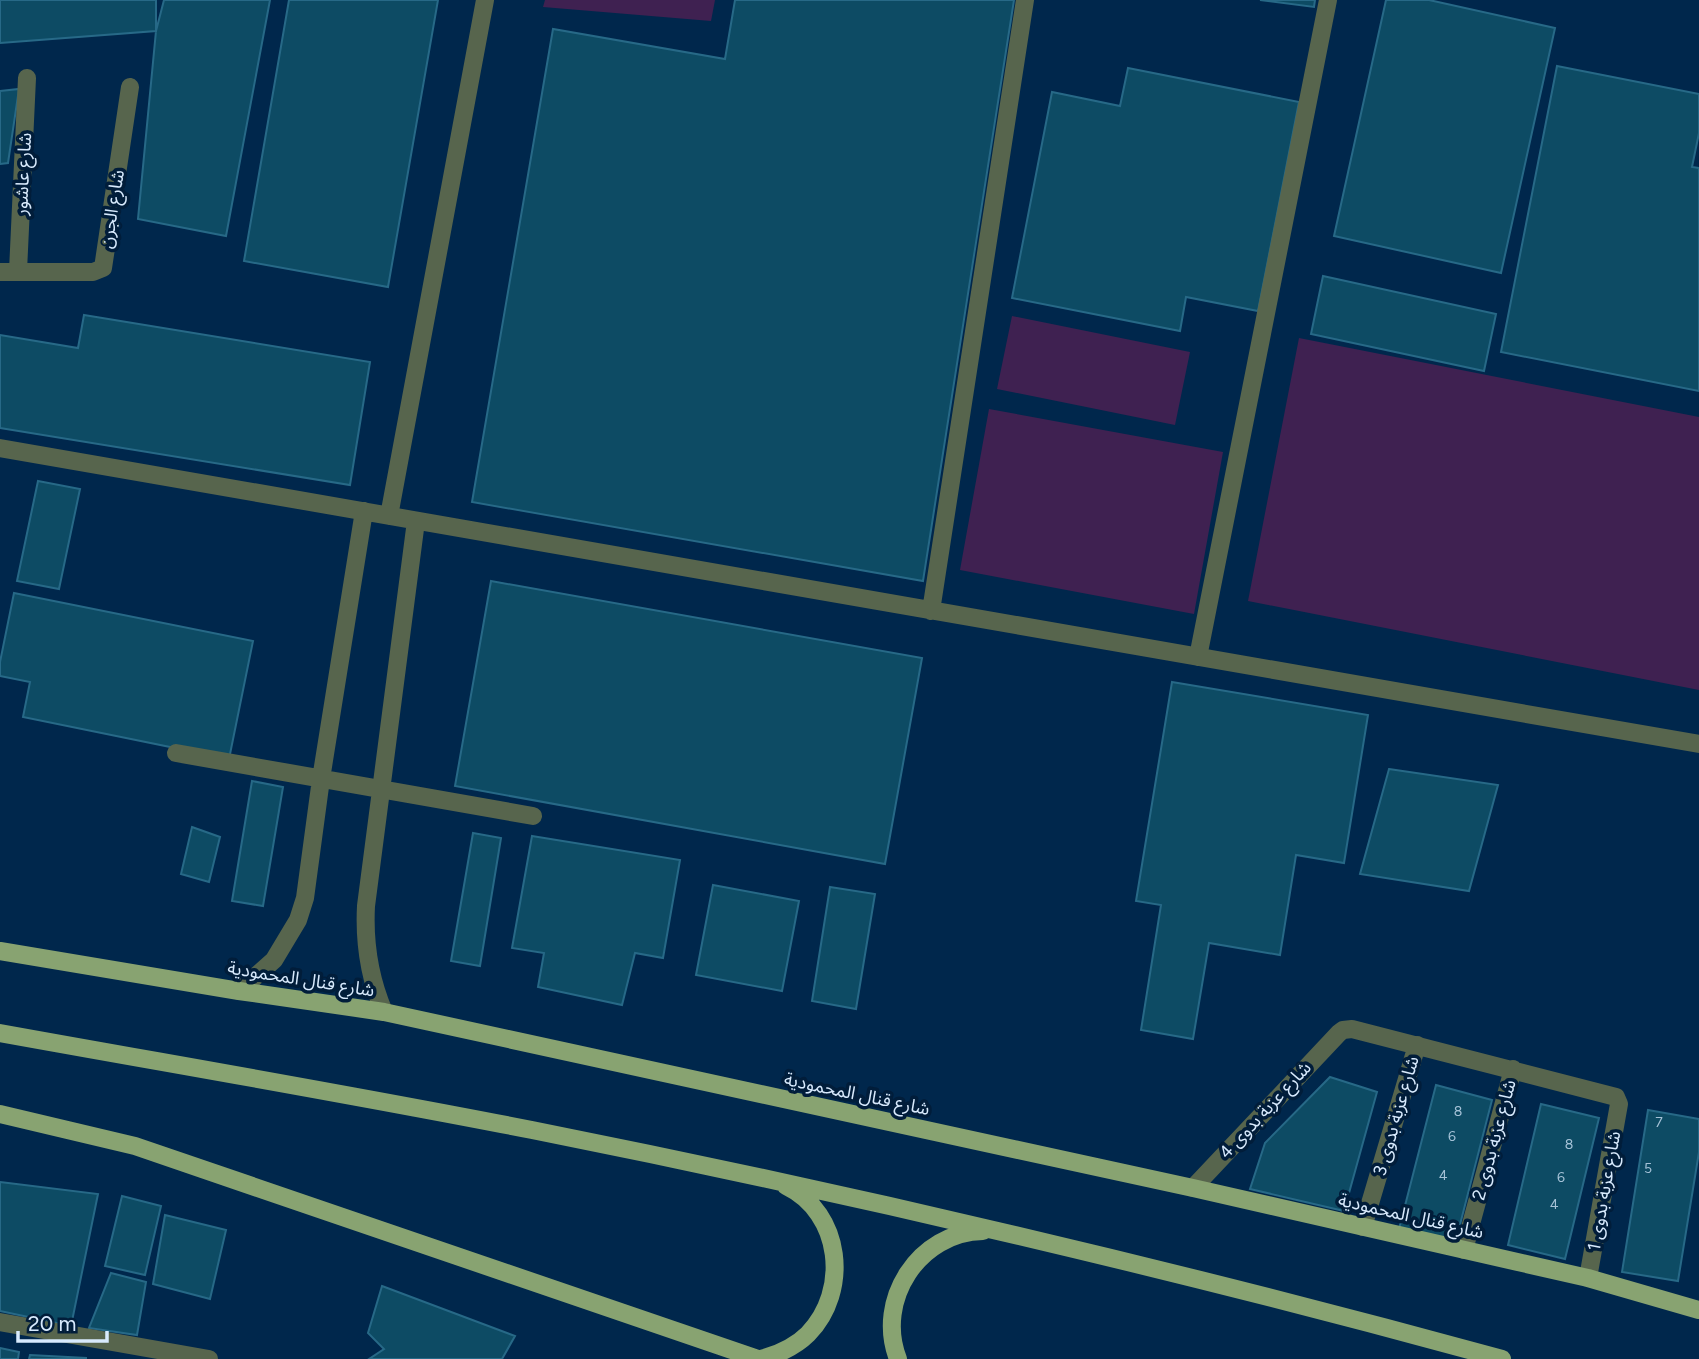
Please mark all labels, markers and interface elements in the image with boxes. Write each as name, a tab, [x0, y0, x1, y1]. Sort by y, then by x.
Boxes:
street label: شارع عاشور	[10, 132, 39, 217]
street label: شارع الجرن	[95, 168, 132, 250]
street label: شارع قنال المحمودية	[226, 957, 376, 1004]
street label: شارع عزبة بدوى 3	[1368, 1054, 1426, 1179]
street label: شارع عزبة بدوى 4	[1214, 1057, 1318, 1165]
street label: شارع قنال المحمودية	[782, 1068, 932, 1123]
street label: شارع عزبة بدوى 2	[1467, 1077, 1524, 1203]
house number: 8	[1454, 1103, 1462, 1120]
house number: 7	[1655, 1114, 1663, 1131]
house number: 6	[1448, 1128, 1456, 1145]
street label: شارع عزبة بدوى 1	[1583, 1129, 1628, 1253]
house number: 8	[1565, 1136, 1573, 1153]
house number: 5	[1644, 1160, 1652, 1177]
house number: 4	[1439, 1167, 1448, 1184]
house number: 6	[1557, 1169, 1565, 1186]
street label: شارع قنال المحمودية	[1336, 1189, 1486, 1246]
house number: 4	[1550, 1196, 1559, 1213]
scale bar	[18, 1300, 107, 1344]
text: 20 m	[28, 1311, 76, 1336]

